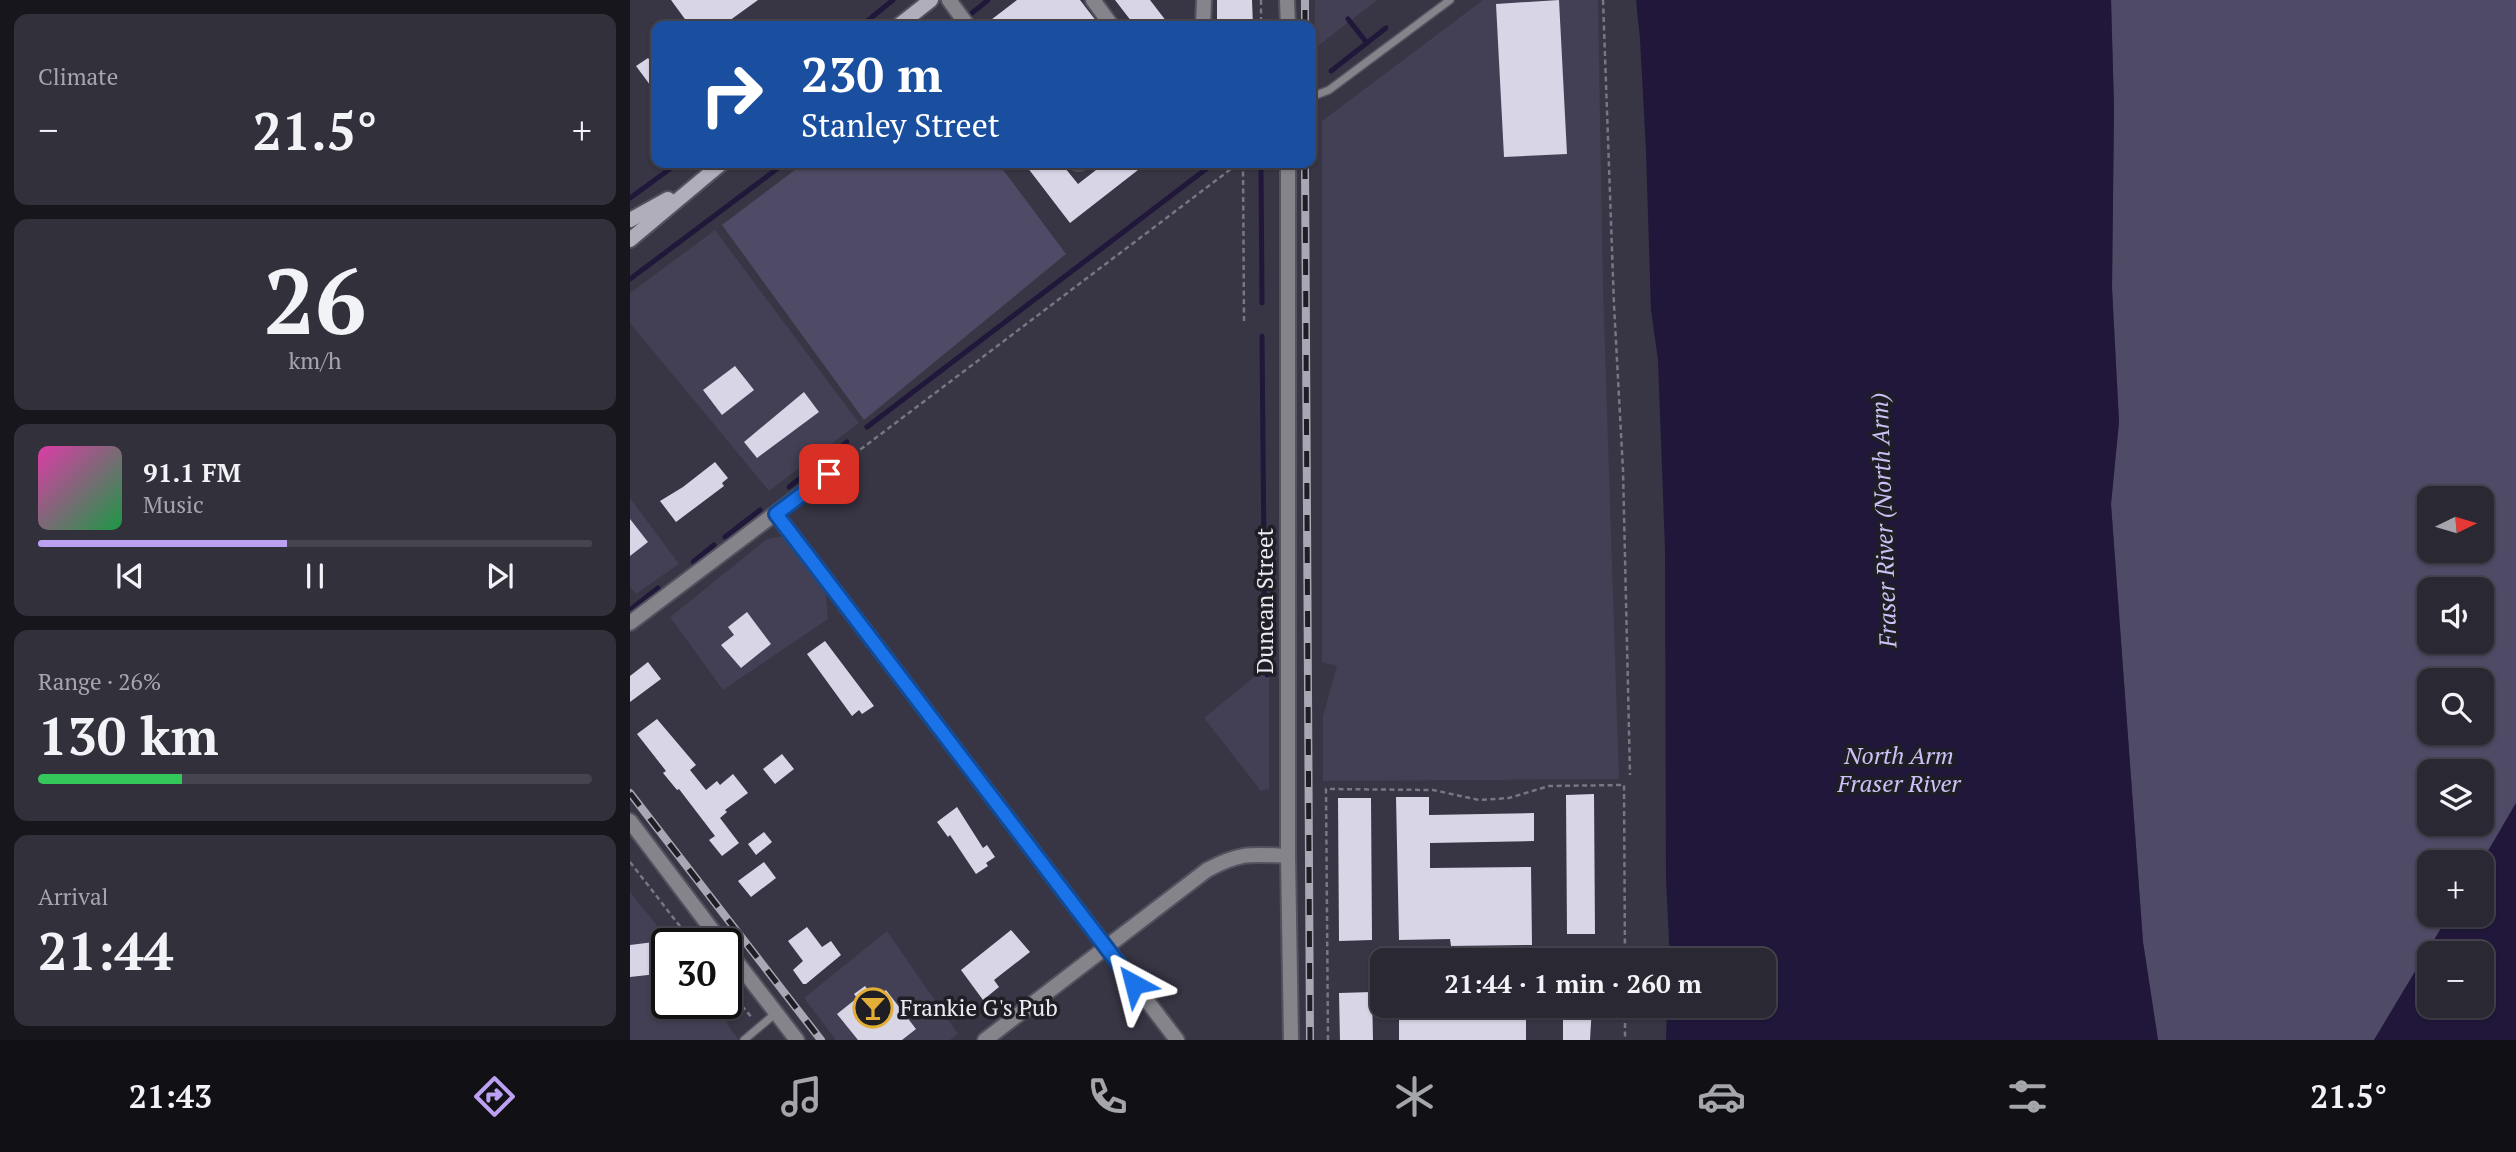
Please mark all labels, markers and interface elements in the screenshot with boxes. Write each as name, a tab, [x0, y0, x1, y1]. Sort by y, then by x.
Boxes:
text: 230 m	[801, 41, 943, 106]
icon: right	[686, 49, 777, 140]
text: Climate	[38, 61, 118, 92]
text: 21.5°	[252, 96, 378, 165]
text: Stanley Street	[801, 104, 1000, 146]
text: −	[38, 105, 58, 155]
text: +	[572, 105, 592, 155]
text: 26	[264, 239, 366, 360]
text: km/h	[288, 345, 342, 376]
water label: Fraser River (North Arm)	[1863, 392, 1903, 649]
pin	[799, 444, 859, 504]
text: 91.1 FM	[143, 455, 241, 489]
icon: arrive	[810, 455, 848, 493]
north arrow	[2417, 486, 2494, 564]
map controls	[2417, 486, 2494, 1018]
text: Music	[143, 489, 204, 520]
street label: Duncan Street	[1249, 527, 1280, 674]
icon: previous	[111, 557, 149, 595]
icon: pause	[296, 557, 334, 595]
icon: next	[481, 557, 519, 595]
button: sound	[2417, 577, 2494, 654]
text: Range · 26%	[38, 666, 161, 697]
button: search	[2417, 668, 2494, 745]
text: 130 km	[38, 701, 219, 770]
water label: North Arm Fraser River	[1836, 739, 1962, 799]
button: layers	[2417, 759, 2494, 836]
button: +	[2417, 850, 2494, 927]
text: Arrival	[38, 881, 109, 912]
text: 21:44	[38, 916, 173, 985]
speed limit sign: 30	[651, 928, 742, 1019]
button: −	[2417, 941, 2494, 1018]
position arrow	[1097, 947, 1171, 1021]
text: 21:44 · 1 min · 260 m	[1444, 966, 1702, 1000]
bar icon: Frankie G's Pub	[852, 987, 894, 1029]
place label: Frankie G's Pub	[900, 992, 1058, 1023]
icon: directions	[470, 1072, 519, 1121]
icon: music	[777, 1072, 826, 1121]
icon: phone	[1083, 1072, 1132, 1121]
icon: climate	[1390, 1072, 1439, 1121]
icon: car	[1697, 1072, 1746, 1121]
icon: filters	[2003, 1072, 2052, 1121]
text: 21:43	[129, 1075, 212, 1117]
text: 21.5°	[2310, 1075, 2387, 1117]

